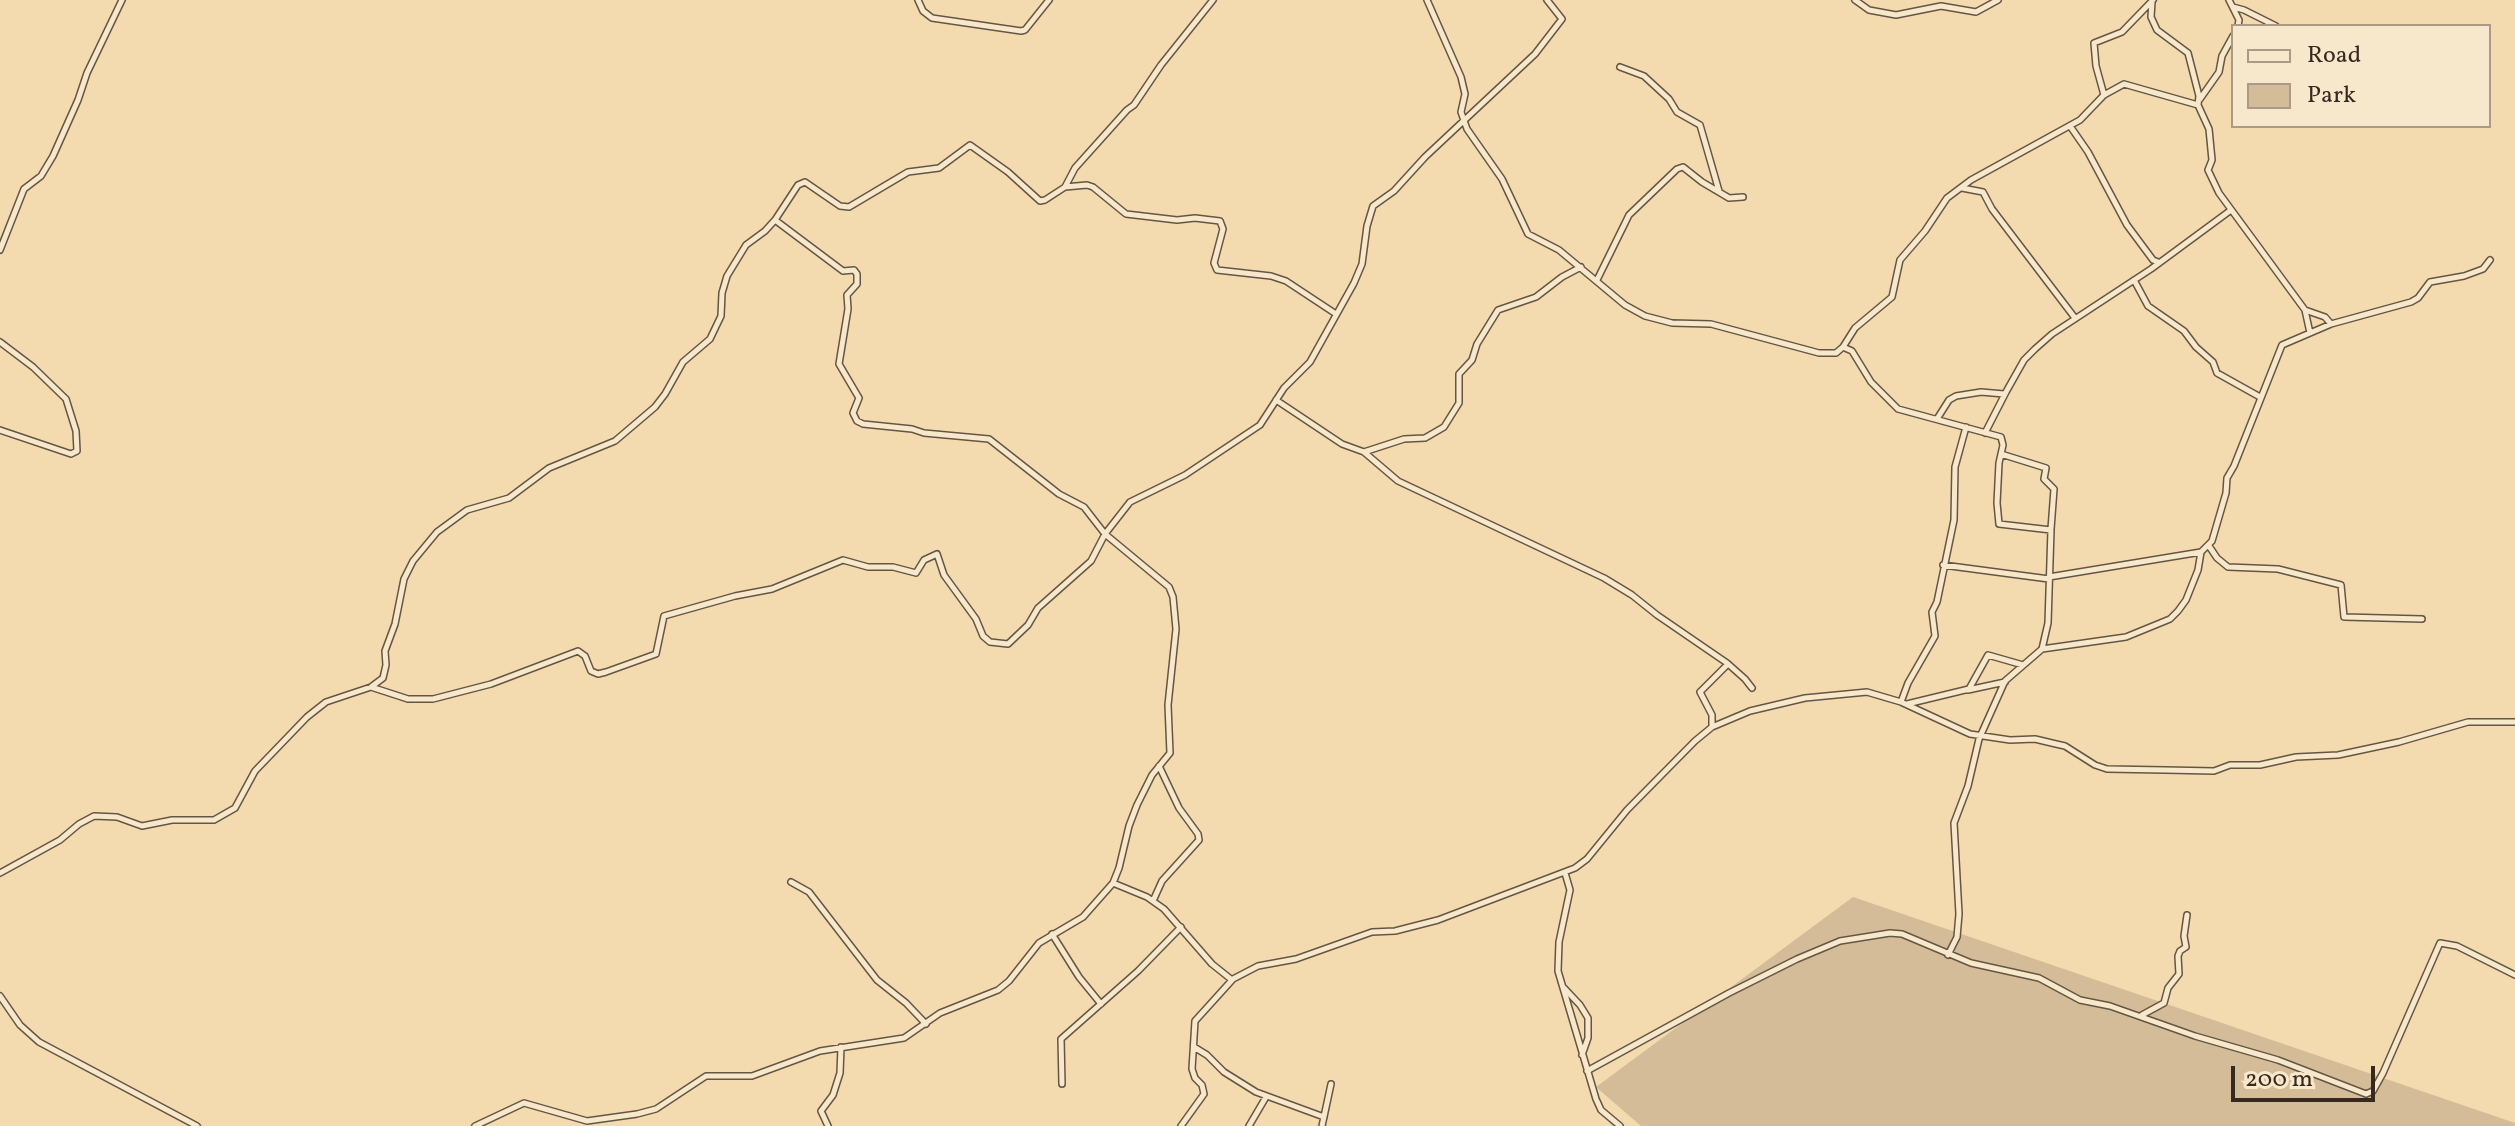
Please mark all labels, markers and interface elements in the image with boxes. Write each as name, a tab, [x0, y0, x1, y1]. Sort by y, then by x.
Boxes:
legend	[2231, 24, 2491, 128]
text: Road	[2307, 39, 2361, 73]
text: Park	[2307, 79, 2356, 113]
scale bar	[2235, 1050, 2379, 1100]
text: 200 m	[2245, 1063, 2313, 1097]

